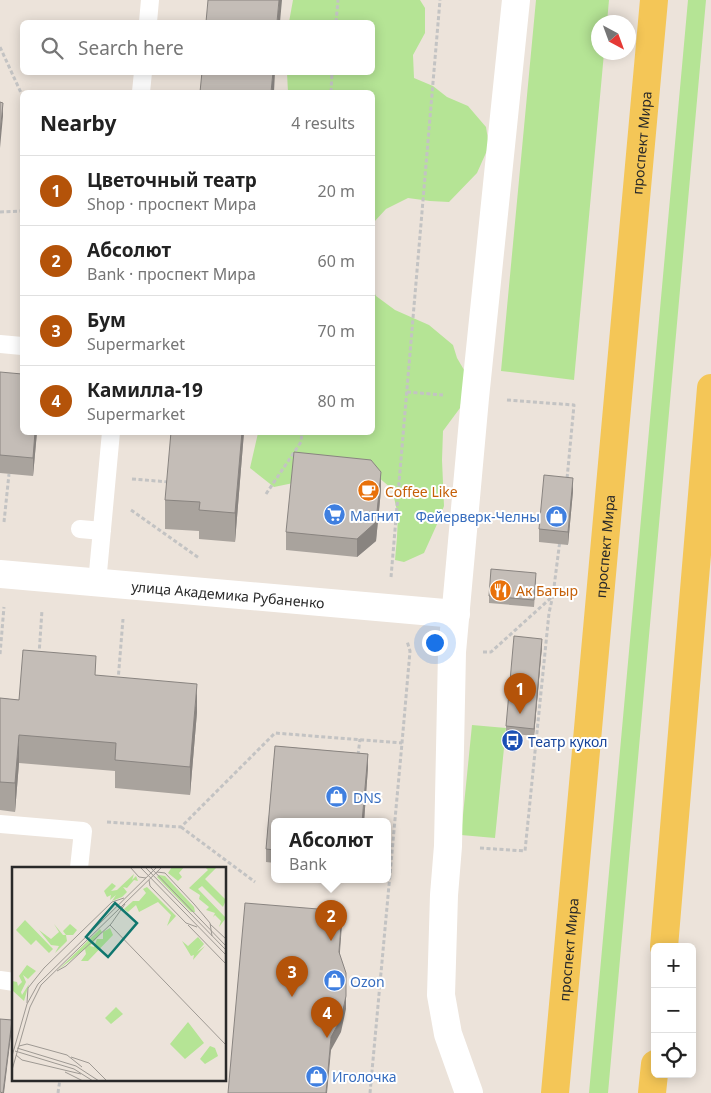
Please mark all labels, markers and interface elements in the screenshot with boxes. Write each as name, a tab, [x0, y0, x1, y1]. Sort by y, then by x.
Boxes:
north arrow	[591, 15, 636, 60]
search box	[20, 20, 375, 75]
icon: search	[38, 34, 66, 62]
text: Search here	[78, 35, 184, 61]
street label: проспект Мира	[627, 90, 655, 195]
text: Nearby	[40, 109, 116, 137]
text: 4 results	[291, 112, 355, 134]
text: Цветочный театр	[87, 167, 257, 193]
text: 1	[51, 180, 61, 202]
text: 20 m	[318, 180, 355, 202]
text: Shop · проспект Мира	[87, 193, 256, 215]
text: Абсолют	[87, 237, 171, 263]
text: 2	[51, 250, 61, 272]
text: 60 m	[318, 250, 355, 272]
text: Bank · проспект Мира	[87, 263, 256, 285]
text: Бум	[87, 307, 126, 333]
text: 3	[51, 320, 61, 342]
text: 70 m	[318, 320, 355, 342]
text: Supermarket	[87, 333, 185, 355]
text: Камилла-19	[87, 377, 203, 403]
text: 4	[51, 390, 61, 412]
text: 80 m	[318, 390, 355, 412]
text: Supermarket	[87, 403, 185, 425]
cafe icon: Coffee Like	[357, 479, 381, 503]
place label: Coffee Like	[385, 482, 458, 501]
street label: проспект Мира	[590, 494, 619, 599]
supermarket icon: Магнит	[322, 503, 346, 527]
shop icon: Фейерверк-Челны	[544, 504, 568, 528]
place label: Магнит	[350, 506, 401, 525]
place label: Фейерверк-Челны	[415, 507, 540, 526]
street label: улица Академика Рубаненко	[131, 576, 325, 612]
restaurant icon: Ак Батыр	[488, 578, 512, 602]
place label: Ак Батыр	[516, 581, 578, 600]
your location	[422, 630, 448, 656]
pin: 1	[504, 673, 536, 714]
bus stop icon: Театр кукол	[500, 729, 524, 753]
place label: Театр кукол	[528, 732, 608, 751]
shop icon: DNS	[325, 785, 349, 809]
place label: DNS	[353, 788, 382, 807]
popup	[271, 818, 391, 883]
text: Абсолют	[289, 827, 373, 853]
text: Bank	[289, 853, 327, 875]
inset map	[12, 867, 226, 1080]
street label: проспект Мира	[554, 897, 582, 1002]
pin: 2	[315, 900, 347, 941]
map controls	[651, 943, 696, 1078]
button: +	[651, 943, 696, 988]
pin: 3	[276, 956, 308, 997]
shop icon: Ozon	[322, 969, 346, 993]
place label: Ozon	[350, 972, 385, 991]
button: −	[651, 988, 696, 1033]
pin: 4	[311, 997, 343, 1038]
button: locate	[651, 1033, 696, 1078]
shop icon: Иголочка	[304, 1064, 328, 1088]
place label: Иголочка	[332, 1067, 396, 1086]

